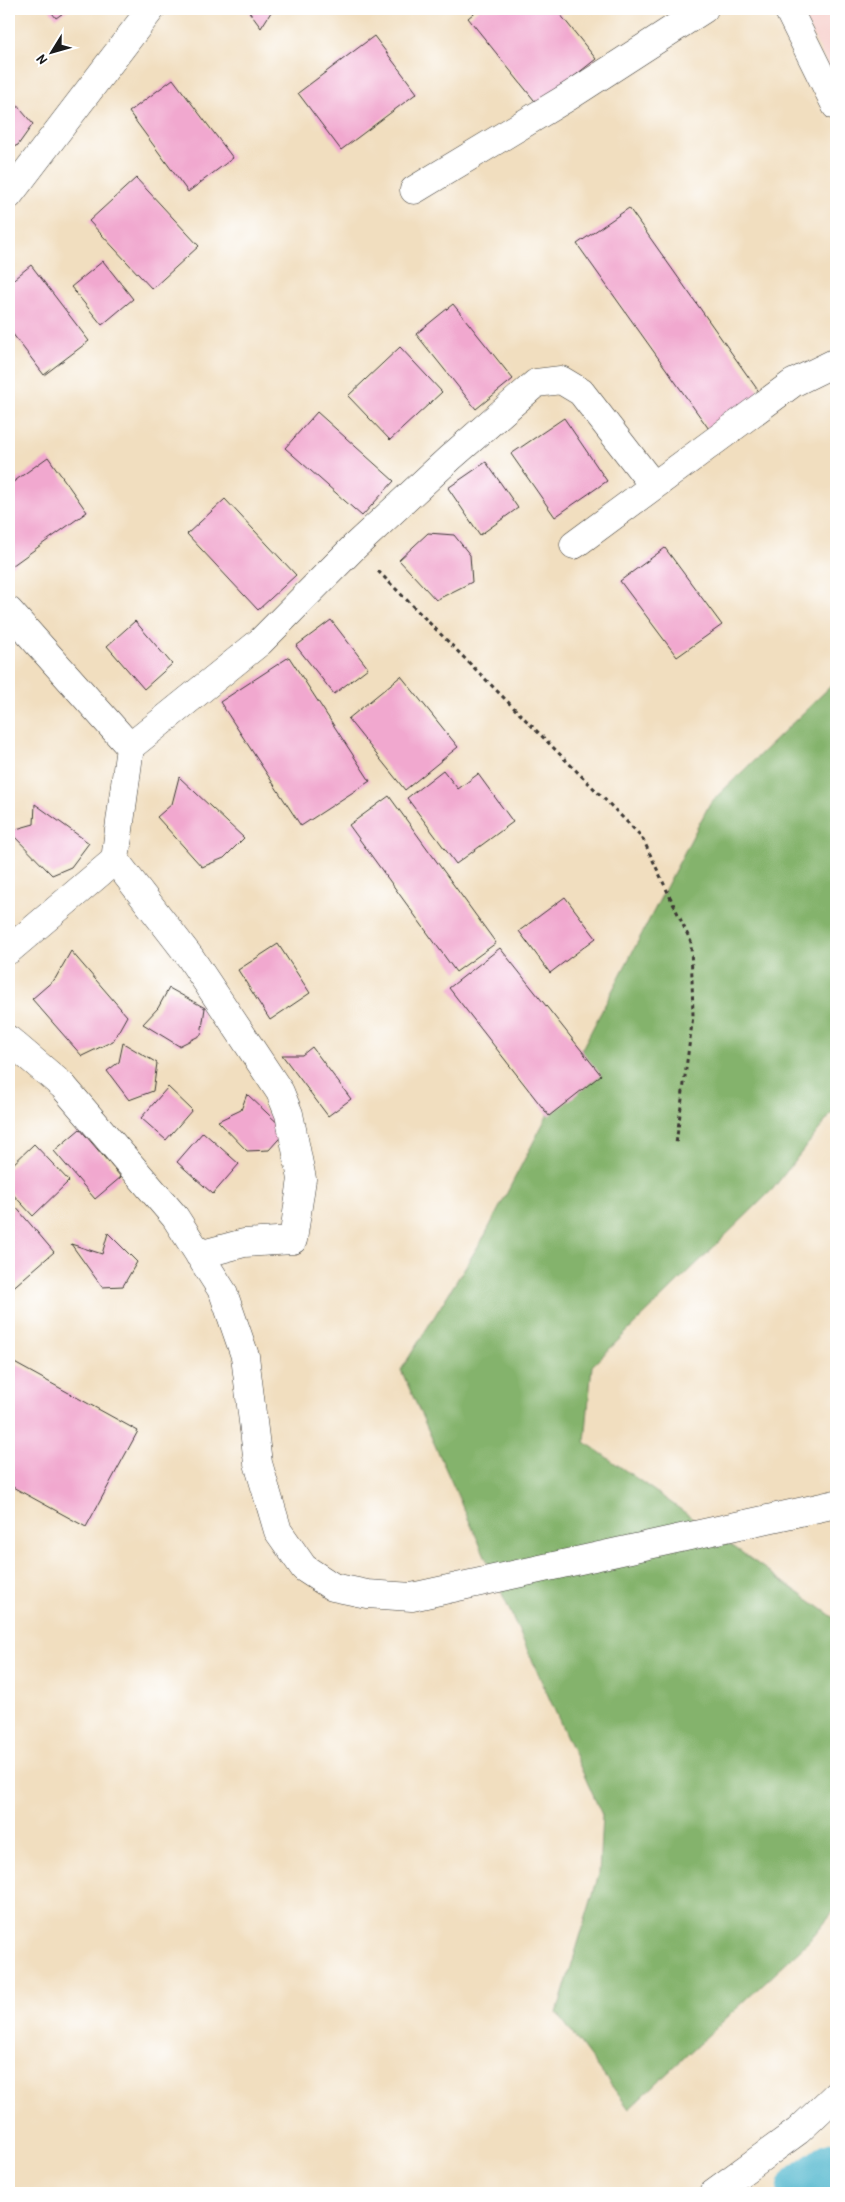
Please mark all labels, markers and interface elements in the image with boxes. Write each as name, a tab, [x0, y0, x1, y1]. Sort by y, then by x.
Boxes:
north arrow	[28, 28, 78, 78]
text: N	[31, 51, 51, 69]

